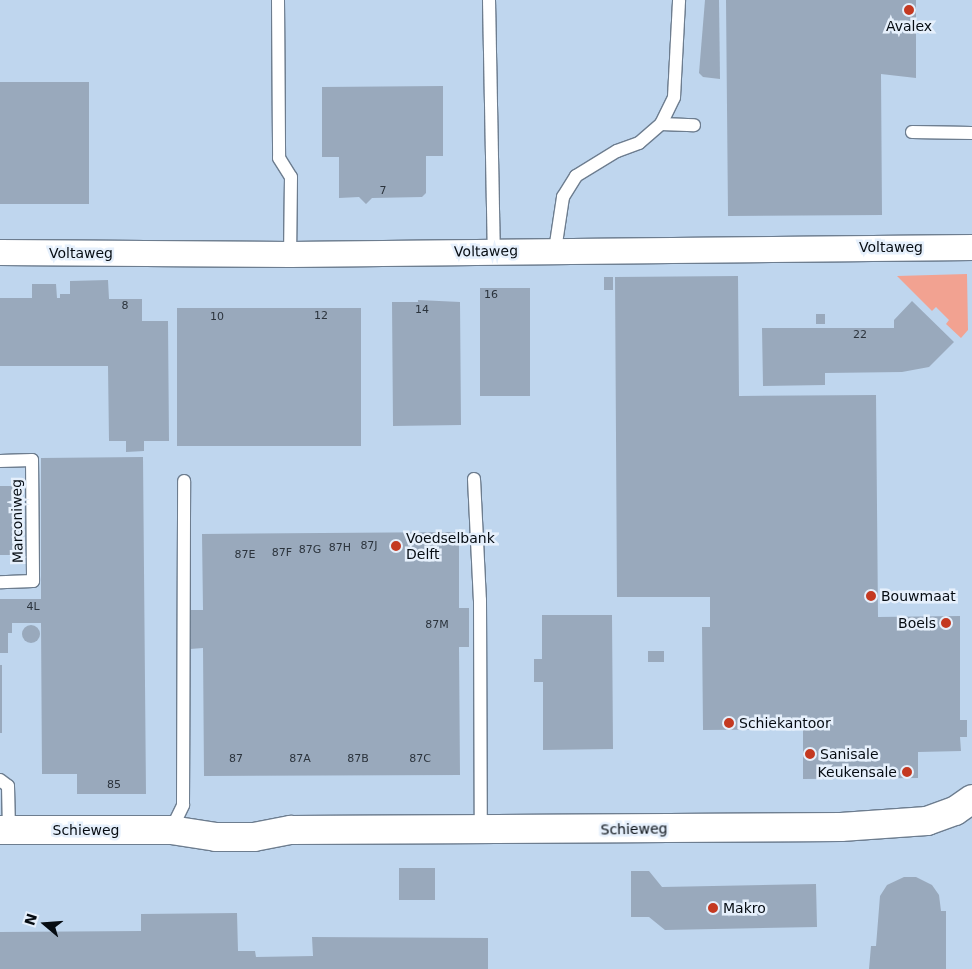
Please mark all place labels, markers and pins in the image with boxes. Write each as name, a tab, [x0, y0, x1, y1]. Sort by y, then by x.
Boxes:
marker: Avalex	[903, 4, 915, 16]
place label: Avalex	[886, 18, 932, 34]
place label: Voedselbank Delft	[406, 530, 495, 562]
marker: Voedselbank Delft	[390, 540, 402, 552]
place label: Bouwmaat	[881, 588, 956, 604]
marker: Bouwmaat	[865, 590, 877, 602]
place label: Boels	[898, 615, 936, 631]
marker: Boels	[940, 617, 952, 629]
place label: Schiekantoor	[739, 715, 831, 731]
marker: Schiekantoor	[723, 717, 735, 729]
place label: Sanisale	[820, 746, 879, 762]
marker: Sanisale	[804, 748, 816, 760]
place label: Keukensale	[818, 764, 897, 780]
marker: Keukensale	[901, 766, 913, 778]
place label: Makro	[723, 900, 766, 916]
marker: Makro	[707, 902, 719, 914]

